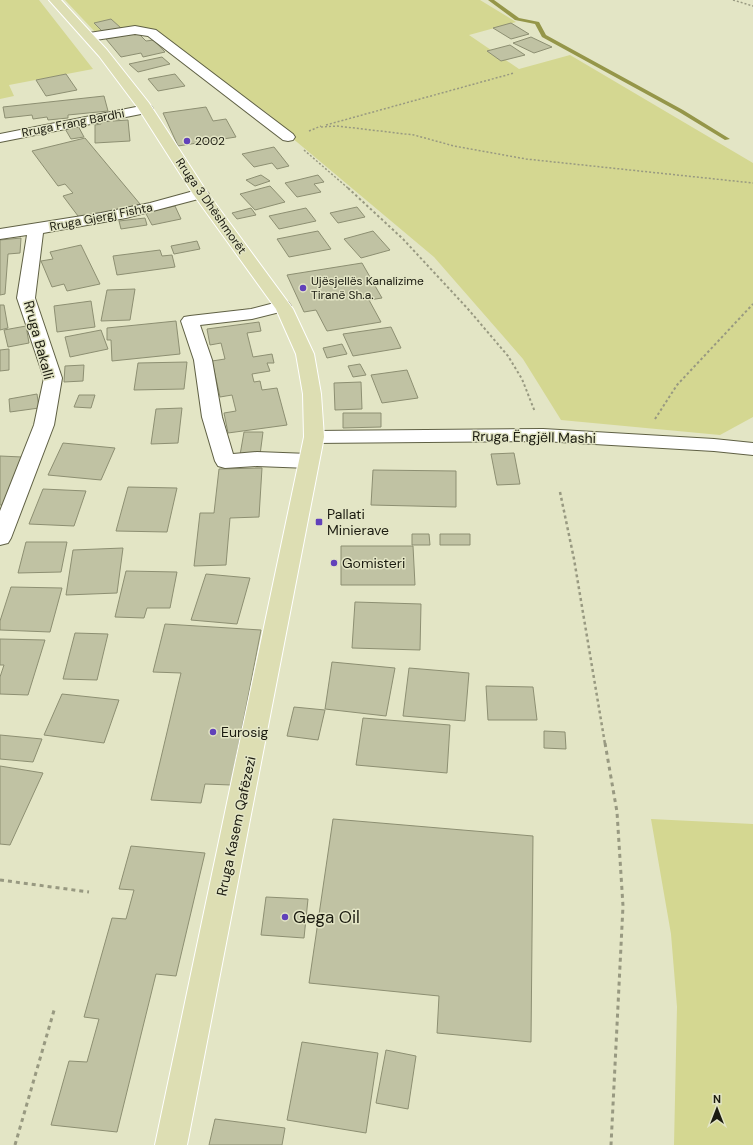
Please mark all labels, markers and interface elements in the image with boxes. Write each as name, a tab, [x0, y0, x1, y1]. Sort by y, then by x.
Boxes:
street label: Rruga Frang Bardhi	[20, 105, 126, 141]
place label: 2002	[195, 133, 225, 149]
marker: 2002	[182, 136, 192, 146]
street label: Rruga 3 Dhëshmorët	[172, 155, 250, 257]
street label: Rruga Gjergj Fishta	[48, 199, 154, 235]
place label: Ujësjellës Kanalizime Tiranë Sh.a.	[311, 273, 424, 303]
marker: Ujësjellës Kanalizime Tiranë Sh.a.	[298, 283, 308, 293]
street label: Rruga Bakalli	[20, 299, 58, 381]
street label: Rruga Ëngjëll Mashi	[472, 427, 596, 447]
place label: Pallati Minierave	[327, 505, 389, 539]
marker: Pallati Minierave	[314, 517, 324, 527]
place label: Gomisteri	[342, 554, 405, 572]
marker: Gomisteri	[329, 558, 339, 568]
place label: Eurosig	[221, 723, 269, 741]
marker: Eurosig	[208, 727, 218, 737]
street label: Rruga Kasem Qafëzezi	[212, 755, 260, 897]
place label: Gega Oil	[293, 906, 360, 928]
marker: Gega Oil	[280, 912, 290, 922]
north arrow	[697, 1089, 737, 1129]
text: N	[713, 1092, 721, 1106]

